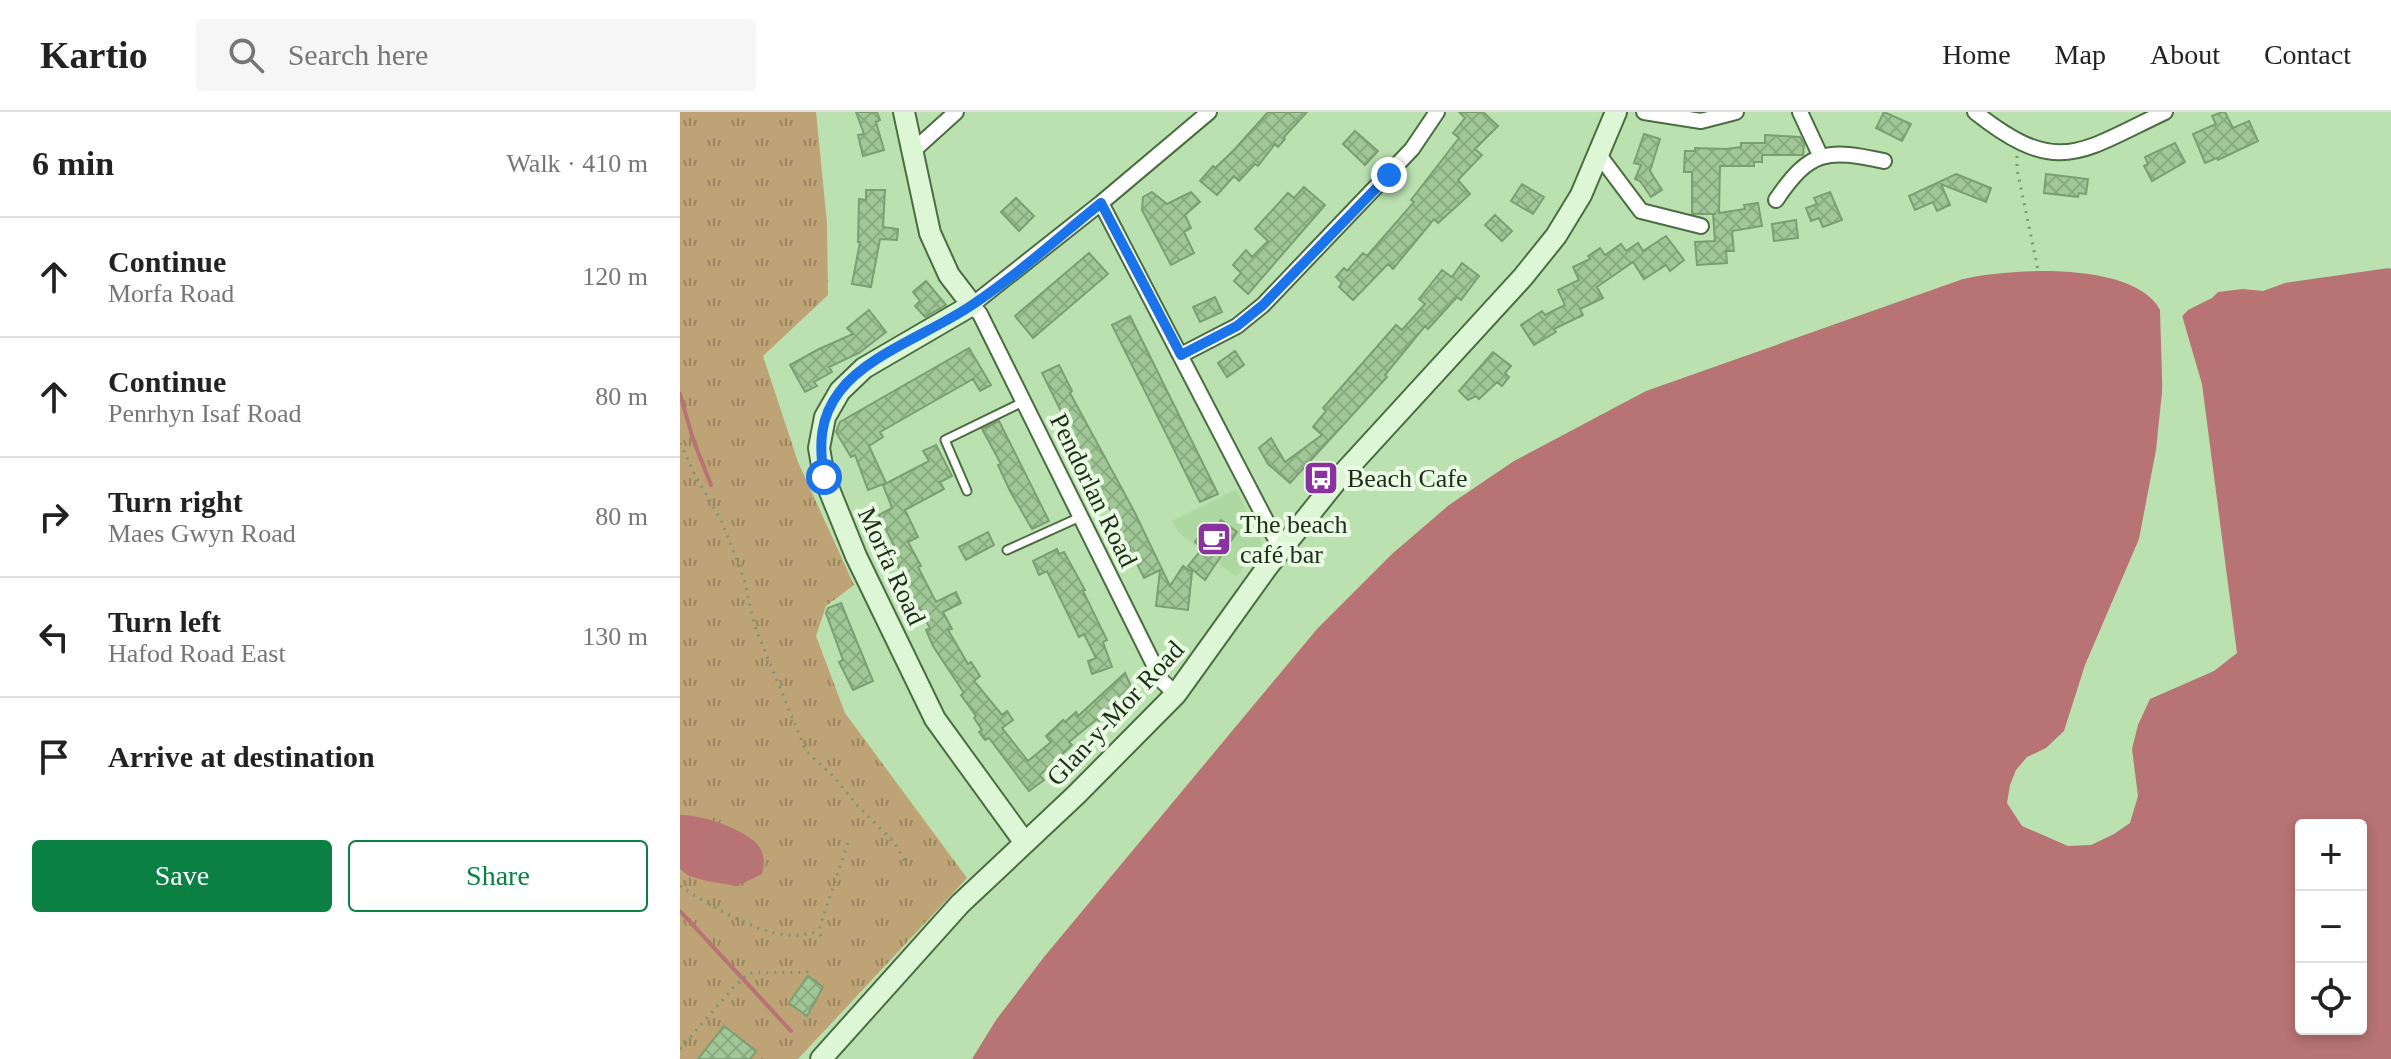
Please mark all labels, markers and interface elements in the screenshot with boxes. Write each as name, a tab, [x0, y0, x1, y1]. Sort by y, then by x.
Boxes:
search box	[196, 19, 756, 91]
icon: search	[224, 33, 268, 77]
text: Kartio	[40, 34, 148, 76]
text: Search here	[288, 38, 428, 71]
text: Home	[1942, 39, 2011, 70]
text: Map	[2055, 39, 2106, 70]
text: About	[2150, 39, 2220, 70]
text: Contact	[2264, 39, 2351, 70]
text: 6 min	[32, 145, 114, 182]
text: Walk · 410 m	[506, 149, 648, 178]
route end	[1371, 157, 1407, 193]
text: Continue	[108, 245, 226, 278]
icon: ahead	[32, 255, 76, 299]
text: 120 m	[582, 262, 648, 291]
text: Morfa Road	[108, 279, 234, 308]
text: Continue	[108, 365, 226, 398]
icon: ahead	[32, 375, 76, 419]
text: 80 m	[595, 382, 648, 411]
text: Penrhyn Isaf Road	[108, 399, 302, 428]
street label: Pendorlan Road	[1044, 409, 1143, 572]
route start	[806, 459, 842, 495]
bus stop icon: Beach Cafe	[1302, 459, 1340, 497]
place label: Beach Cafe	[1347, 464, 1468, 493]
text: Turn right	[108, 485, 243, 518]
icon: right	[32, 495, 76, 539]
text: 80 m	[595, 502, 648, 531]
street label: Morfa Road	[852, 503, 931, 630]
place label: The beach café bar	[1240, 510, 1348, 569]
text: Maes Gwyn Road	[108, 519, 296, 548]
cafe icon: The beach café bar	[1195, 520, 1233, 558]
text: Turn left	[108, 605, 221, 638]
icon: left	[32, 615, 76, 659]
text: 130 m	[582, 622, 648, 651]
street label: Glan-y-Mor Road	[1041, 635, 1190, 792]
text: Hafod Road East	[108, 639, 286, 668]
icon: arrive	[32, 735, 76, 779]
text: Arrive at destination	[108, 740, 375, 773]
map controls	[2295, 819, 2367, 1035]
button: +	[2295, 819, 2367, 891]
button: Save	[32, 840, 332, 912]
button: Share	[348, 840, 648, 912]
button: −	[2295, 891, 2367, 963]
button: locate	[2295, 963, 2367, 1035]

